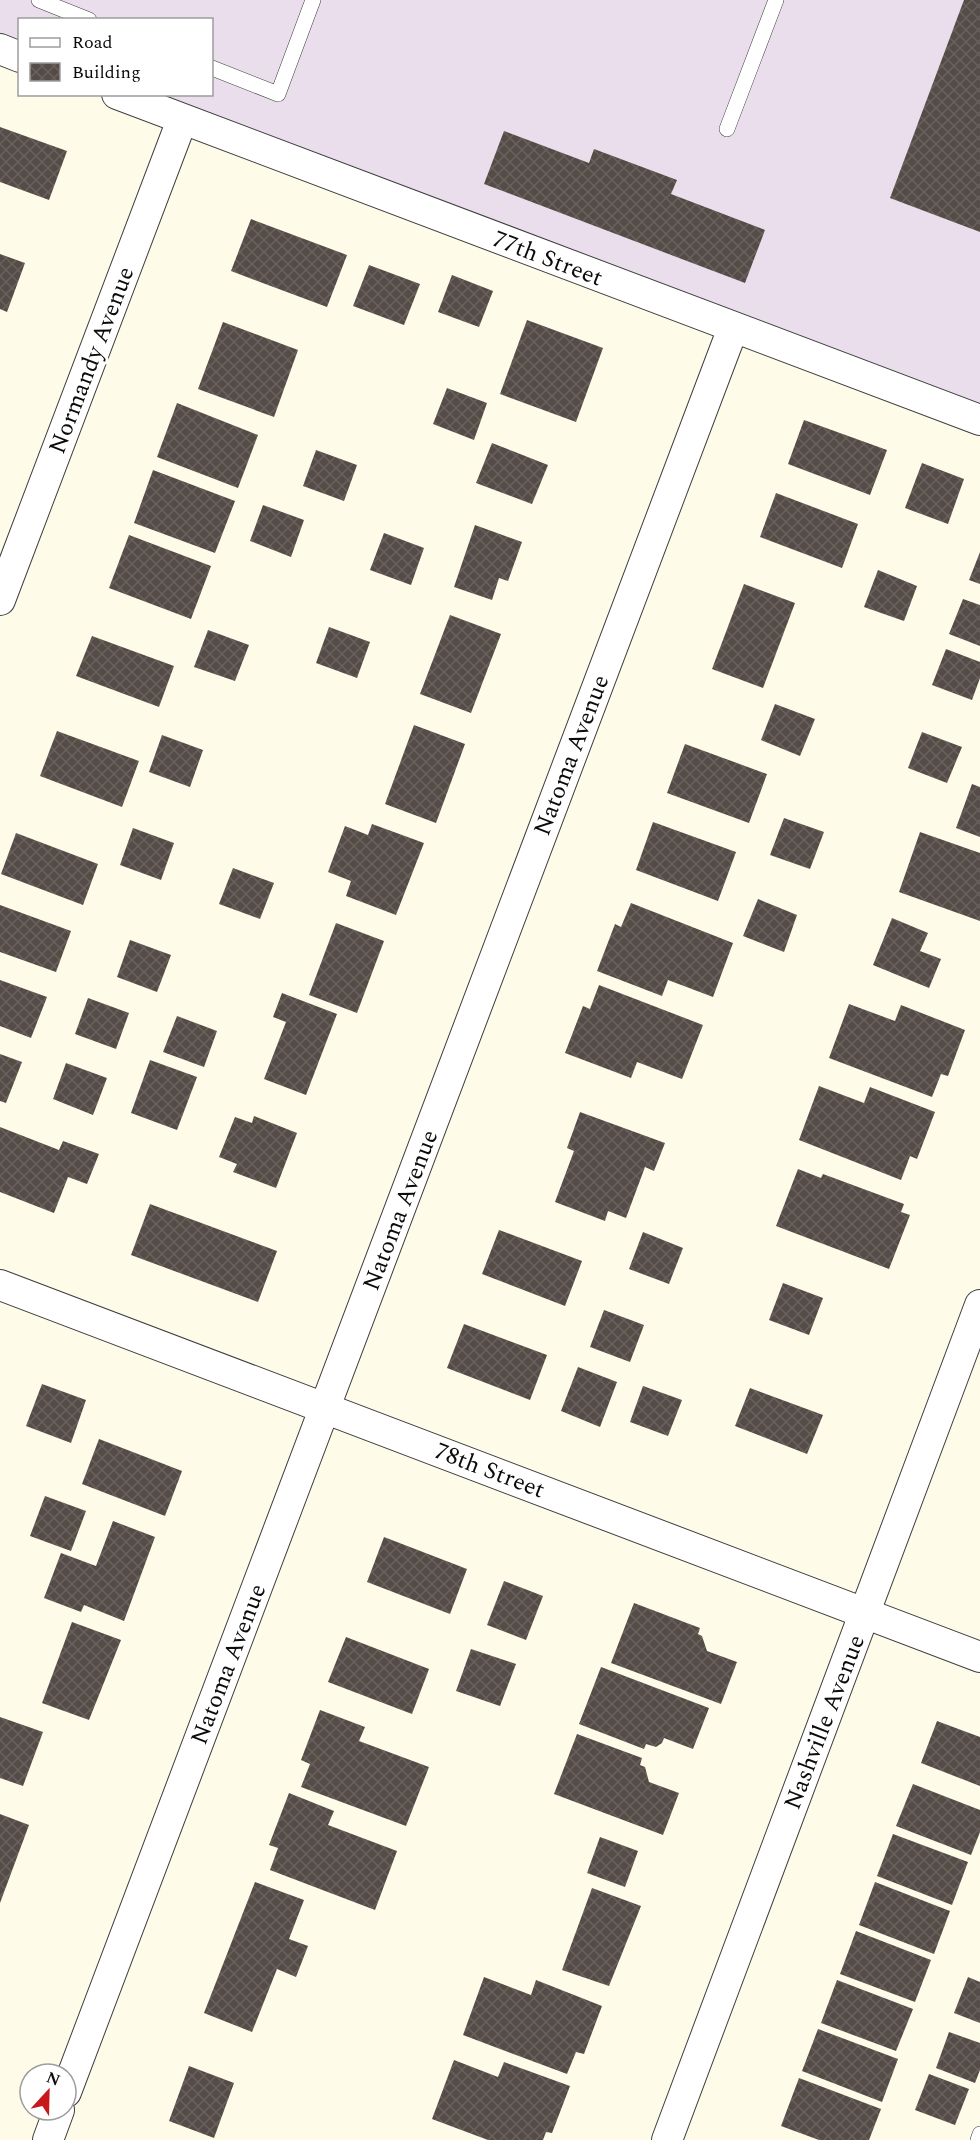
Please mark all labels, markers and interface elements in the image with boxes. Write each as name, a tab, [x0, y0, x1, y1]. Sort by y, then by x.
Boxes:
legend	[18, 18, 213, 96]
text: Road	[72, 29, 113, 56]
text: Building	[72, 59, 141, 86]
street label: 77th Street	[487, 221, 608, 296]
street label: Normandy Avenue	[40, 261, 144, 459]
street label: Natoma Avenue	[525, 670, 619, 841]
street label: Natoma Avenue	[354, 1125, 448, 1296]
street label: 78th Street	[429, 1433, 550, 1508]
street label: Natoma Avenue	[182, 1579, 276, 1750]
street label: Nashville Avenue	[775, 1630, 875, 1815]
north arrow	[18, 2062, 78, 2122]
text: N	[43, 2065, 64, 2093]

